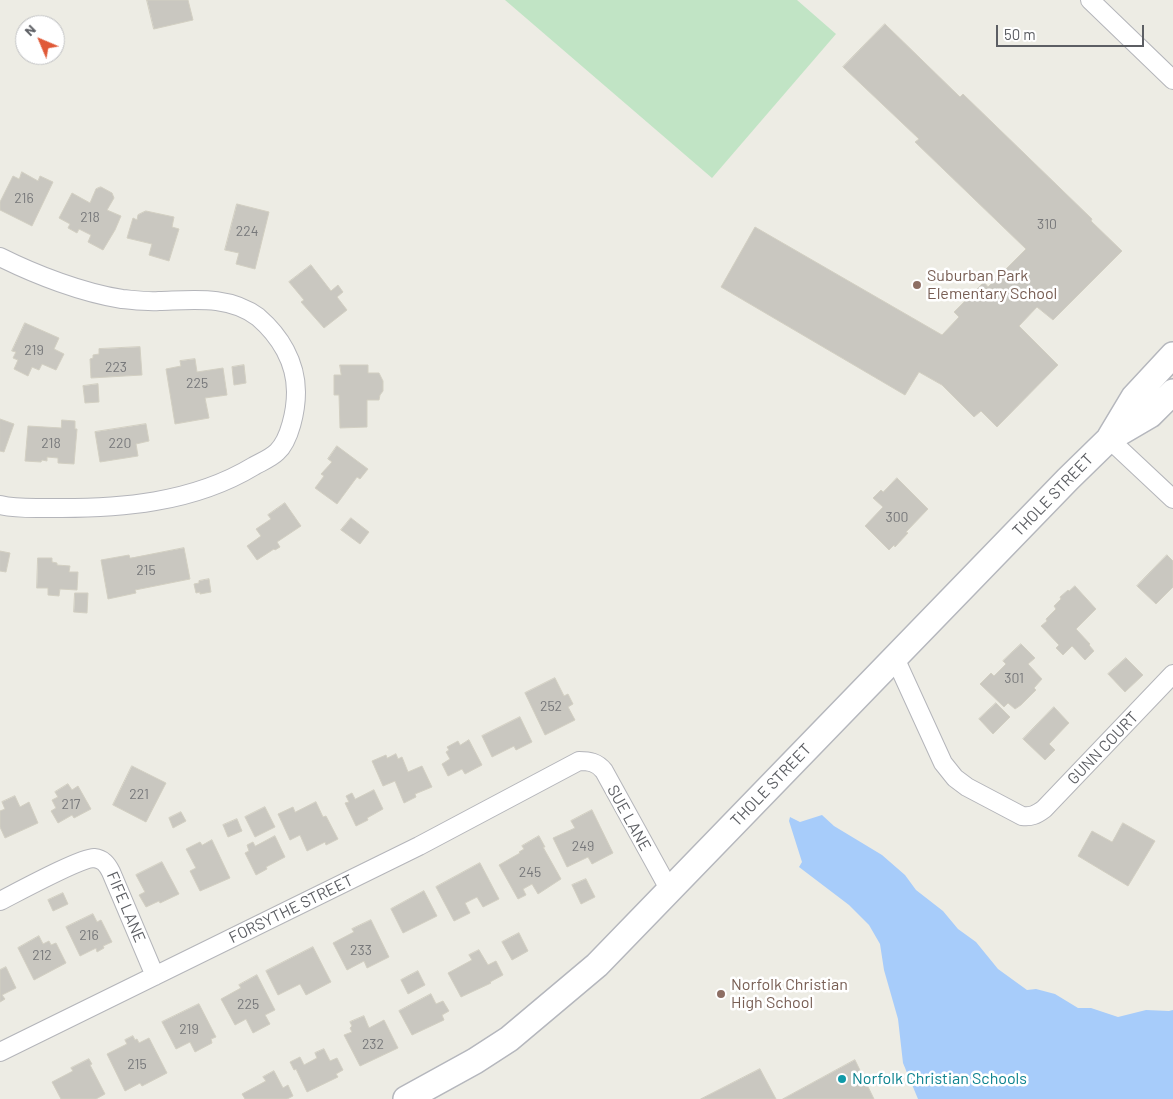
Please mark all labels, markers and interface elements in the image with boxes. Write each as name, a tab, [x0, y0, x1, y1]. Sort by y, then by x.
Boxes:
north arrow	[15, 15, 65, 65]
scale bar	[998, 15, 1146, 47]
text: N	[20, 20, 39, 39]
text: 50 m	[1004, 25, 1036, 43]
house number: 216	[14, 190, 34, 206]
house number: 218	[80, 209, 100, 225]
house number: 310	[1037, 216, 1057, 232]
house number: 224	[236, 223, 258, 239]
place label: Suburban Park Elementary School	[927, 266, 1057, 304]
marker: Suburban Park Elementary School	[911, 279, 923, 291]
house number: 219	[24, 342, 44, 358]
house number: 223	[105, 359, 127, 375]
house number: 225	[186, 375, 208, 391]
house number: 218	[41, 435, 61, 451]
house number: 220	[109, 435, 131, 451]
street label: THOLE STREET	[1009, 450, 1097, 540]
house number: 300	[885, 509, 909, 525]
house number: 215	[136, 562, 156, 578]
house number: 301	[1004, 670, 1024, 686]
house number: 252	[540, 698, 562, 714]
street label: GUNN COURT	[1064, 708, 1142, 788]
street label: THOLE STREET	[727, 740, 815, 830]
street label: SUE LANE	[603, 782, 655, 854]
house number: 221	[129, 786, 149, 802]
house number: 217	[62, 796, 80, 812]
house number: 249	[572, 838, 594, 854]
house number: 245	[519, 864, 541, 880]
street label: FIFE LANE	[103, 869, 149, 945]
street label: FORSYTHE STREET	[226, 871, 356, 947]
house number: 216	[79, 927, 99, 943]
house number: 233	[350, 942, 372, 958]
house number: 212	[32, 947, 52, 963]
place label: Norfolk Christian High School	[731, 975, 848, 1013]
marker: Norfolk Christian High School	[715, 988, 727, 1000]
house number: 225	[237, 996, 259, 1012]
house number: 219	[179, 1021, 199, 1037]
house number: 232	[362, 1036, 384, 1052]
house number: 215	[127, 1056, 147, 1072]
place label: Norfolk Christian Schools	[852, 1069, 1027, 1089]
marker: Norfolk Christian Schools	[836, 1073, 848, 1085]

